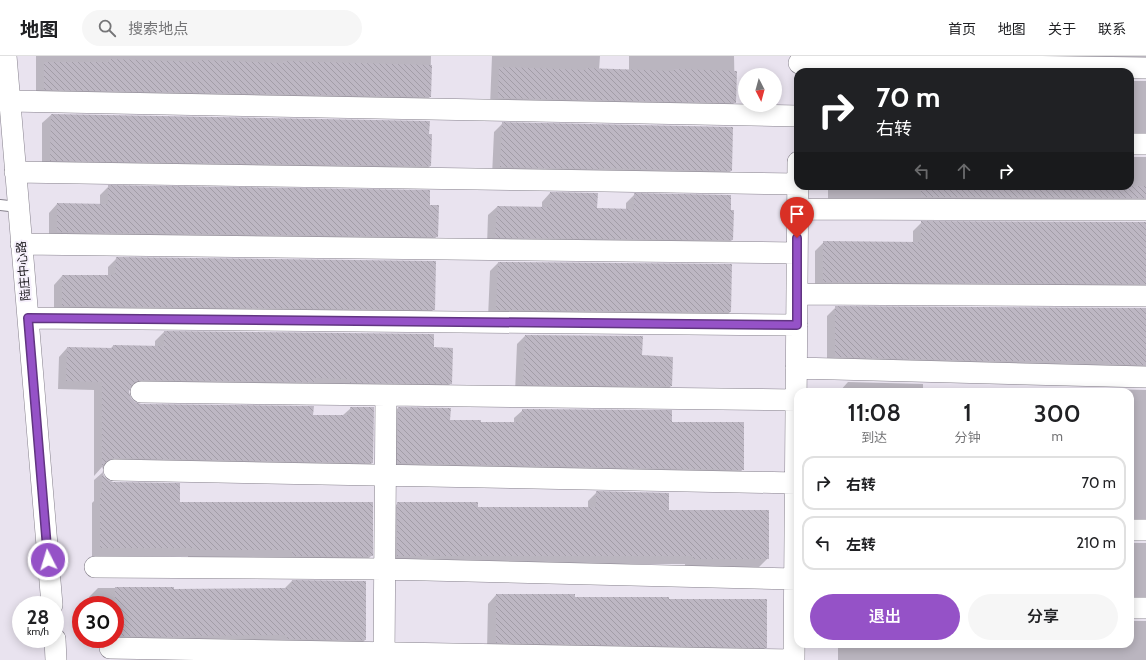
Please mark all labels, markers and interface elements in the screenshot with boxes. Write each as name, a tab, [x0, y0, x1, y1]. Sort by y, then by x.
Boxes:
search box	[82, 10, 362, 46]
icon: search	[96, 17, 118, 39]
text: 地图	[20, 18, 58, 41]
text: 搜索地点	[128, 20, 188, 38]
text: 首页	[948, 20, 976, 38]
text: 地图	[998, 20, 1026, 38]
text: 关于	[1048, 20, 1076, 38]
text: 联系	[1098, 20, 1126, 38]
north arrow	[738, 68, 782, 112]
map controls	[738, 68, 782, 112]
text: 70 m	[876, 80, 940, 114]
icon: right	[810, 84, 862, 136]
text: 右转	[876, 118, 912, 140]
icon: left	[911, 160, 933, 182]
icon: ahead	[953, 160, 975, 182]
icon: right	[995, 160, 1017, 182]
pin	[780, 197, 814, 238]
icon: arrive	[786, 203, 808, 225]
street label: 陆庄中心路	[13, 240, 33, 302]
text: 11:08	[847, 398, 901, 427]
text: 1	[963, 398, 972, 427]
text: 300	[1034, 399, 1081, 428]
text: m	[1051, 428, 1063, 444]
text: 到达	[861, 429, 887, 445]
text: 分钟	[954, 429, 980, 445]
icon: right	[812, 472, 834, 494]
text: 70 m	[1082, 474, 1116, 492]
text: 右转	[846, 476, 876, 494]
icon: left	[812, 532, 834, 554]
text: 210 m	[1076, 534, 1116, 552]
text: 左转	[846, 536, 876, 554]
position arrow	[27, 539, 69, 581]
button: 退出	[810, 594, 960, 640]
button: 分享	[968, 594, 1118, 640]
speed limit sign: 30	[72, 596, 124, 648]
text: 28	[27, 605, 49, 629]
text: km/h	[27, 625, 49, 638]

